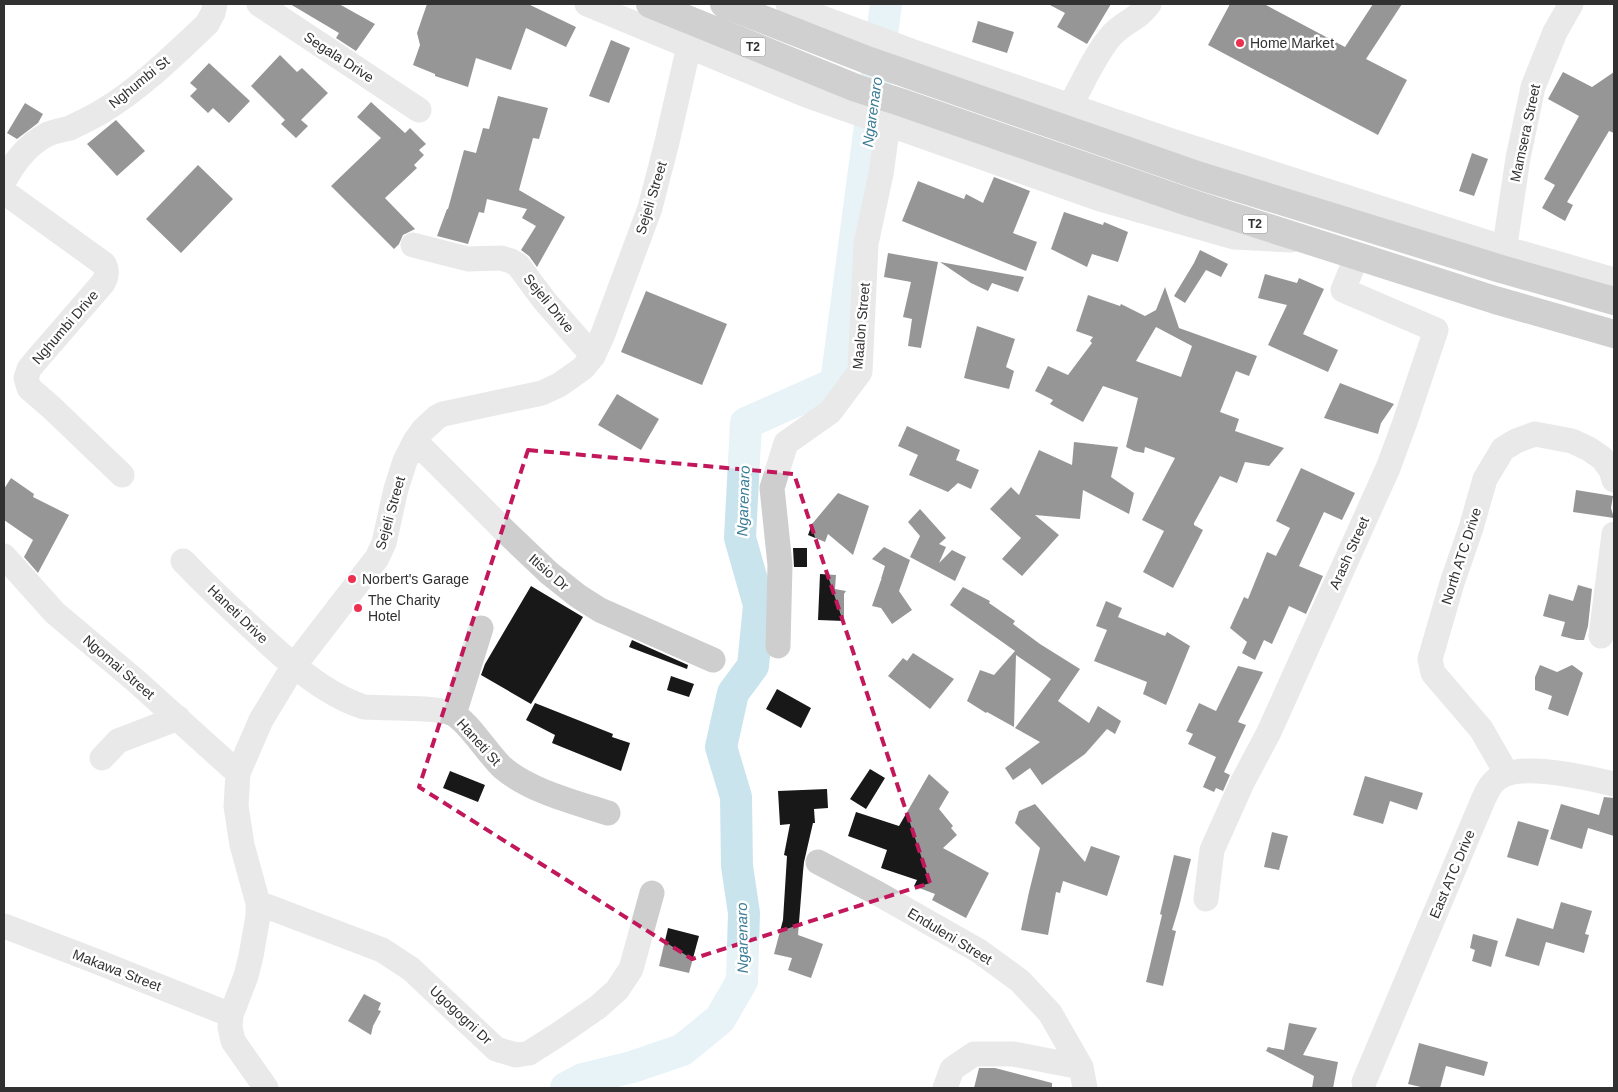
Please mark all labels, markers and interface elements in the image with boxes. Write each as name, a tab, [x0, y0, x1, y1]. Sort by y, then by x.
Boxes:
street label: Segala Drive	[301, 28, 377, 86]
place label: Home Market	[1250, 35, 1334, 51]
marker: Home Market	[1234, 37, 1246, 49]
road number: T2	[740, 38, 766, 56]
street label: Nghumbi St	[106, 53, 173, 111]
water label: Ngarenaro	[859, 76, 885, 148]
street label: Mamsera Street	[1507, 83, 1543, 183]
street label: Sejeli Street	[632, 159, 670, 236]
road number: T2	[1242, 214, 1268, 233]
street label: Sejeli Drive	[521, 270, 578, 336]
street label: Maalon Street	[849, 282, 873, 370]
street label: Nghumbi Drive	[29, 287, 102, 367]
water label: Ngarenaro	[733, 465, 753, 537]
street label: Sejeli Street	[372, 474, 408, 551]
street label: North ATC Drive	[1438, 505, 1484, 606]
street label: Arash Street	[1326, 514, 1372, 592]
street label: Itisio Dr	[526, 550, 572, 594]
place label: Norbert's Garage	[362, 571, 469, 587]
marker: Norbert's Garage	[346, 573, 358, 585]
street label: Haneti Drive	[205, 581, 271, 647]
place label: The Charity Hotel	[368, 592, 440, 624]
marker: The Charity Hotel	[352, 602, 364, 614]
street label: Ngomai Street	[80, 632, 158, 702]
street label: Haneti St	[454, 715, 504, 769]
street label: East ATC Drive	[1426, 827, 1478, 921]
water label: Ngarenaro	[733, 902, 751, 974]
street label: Enduleni Street	[905, 904, 995, 968]
street label: Makawa Street	[71, 946, 164, 994]
street label: Ugogogni Dr	[427, 982, 495, 1048]

